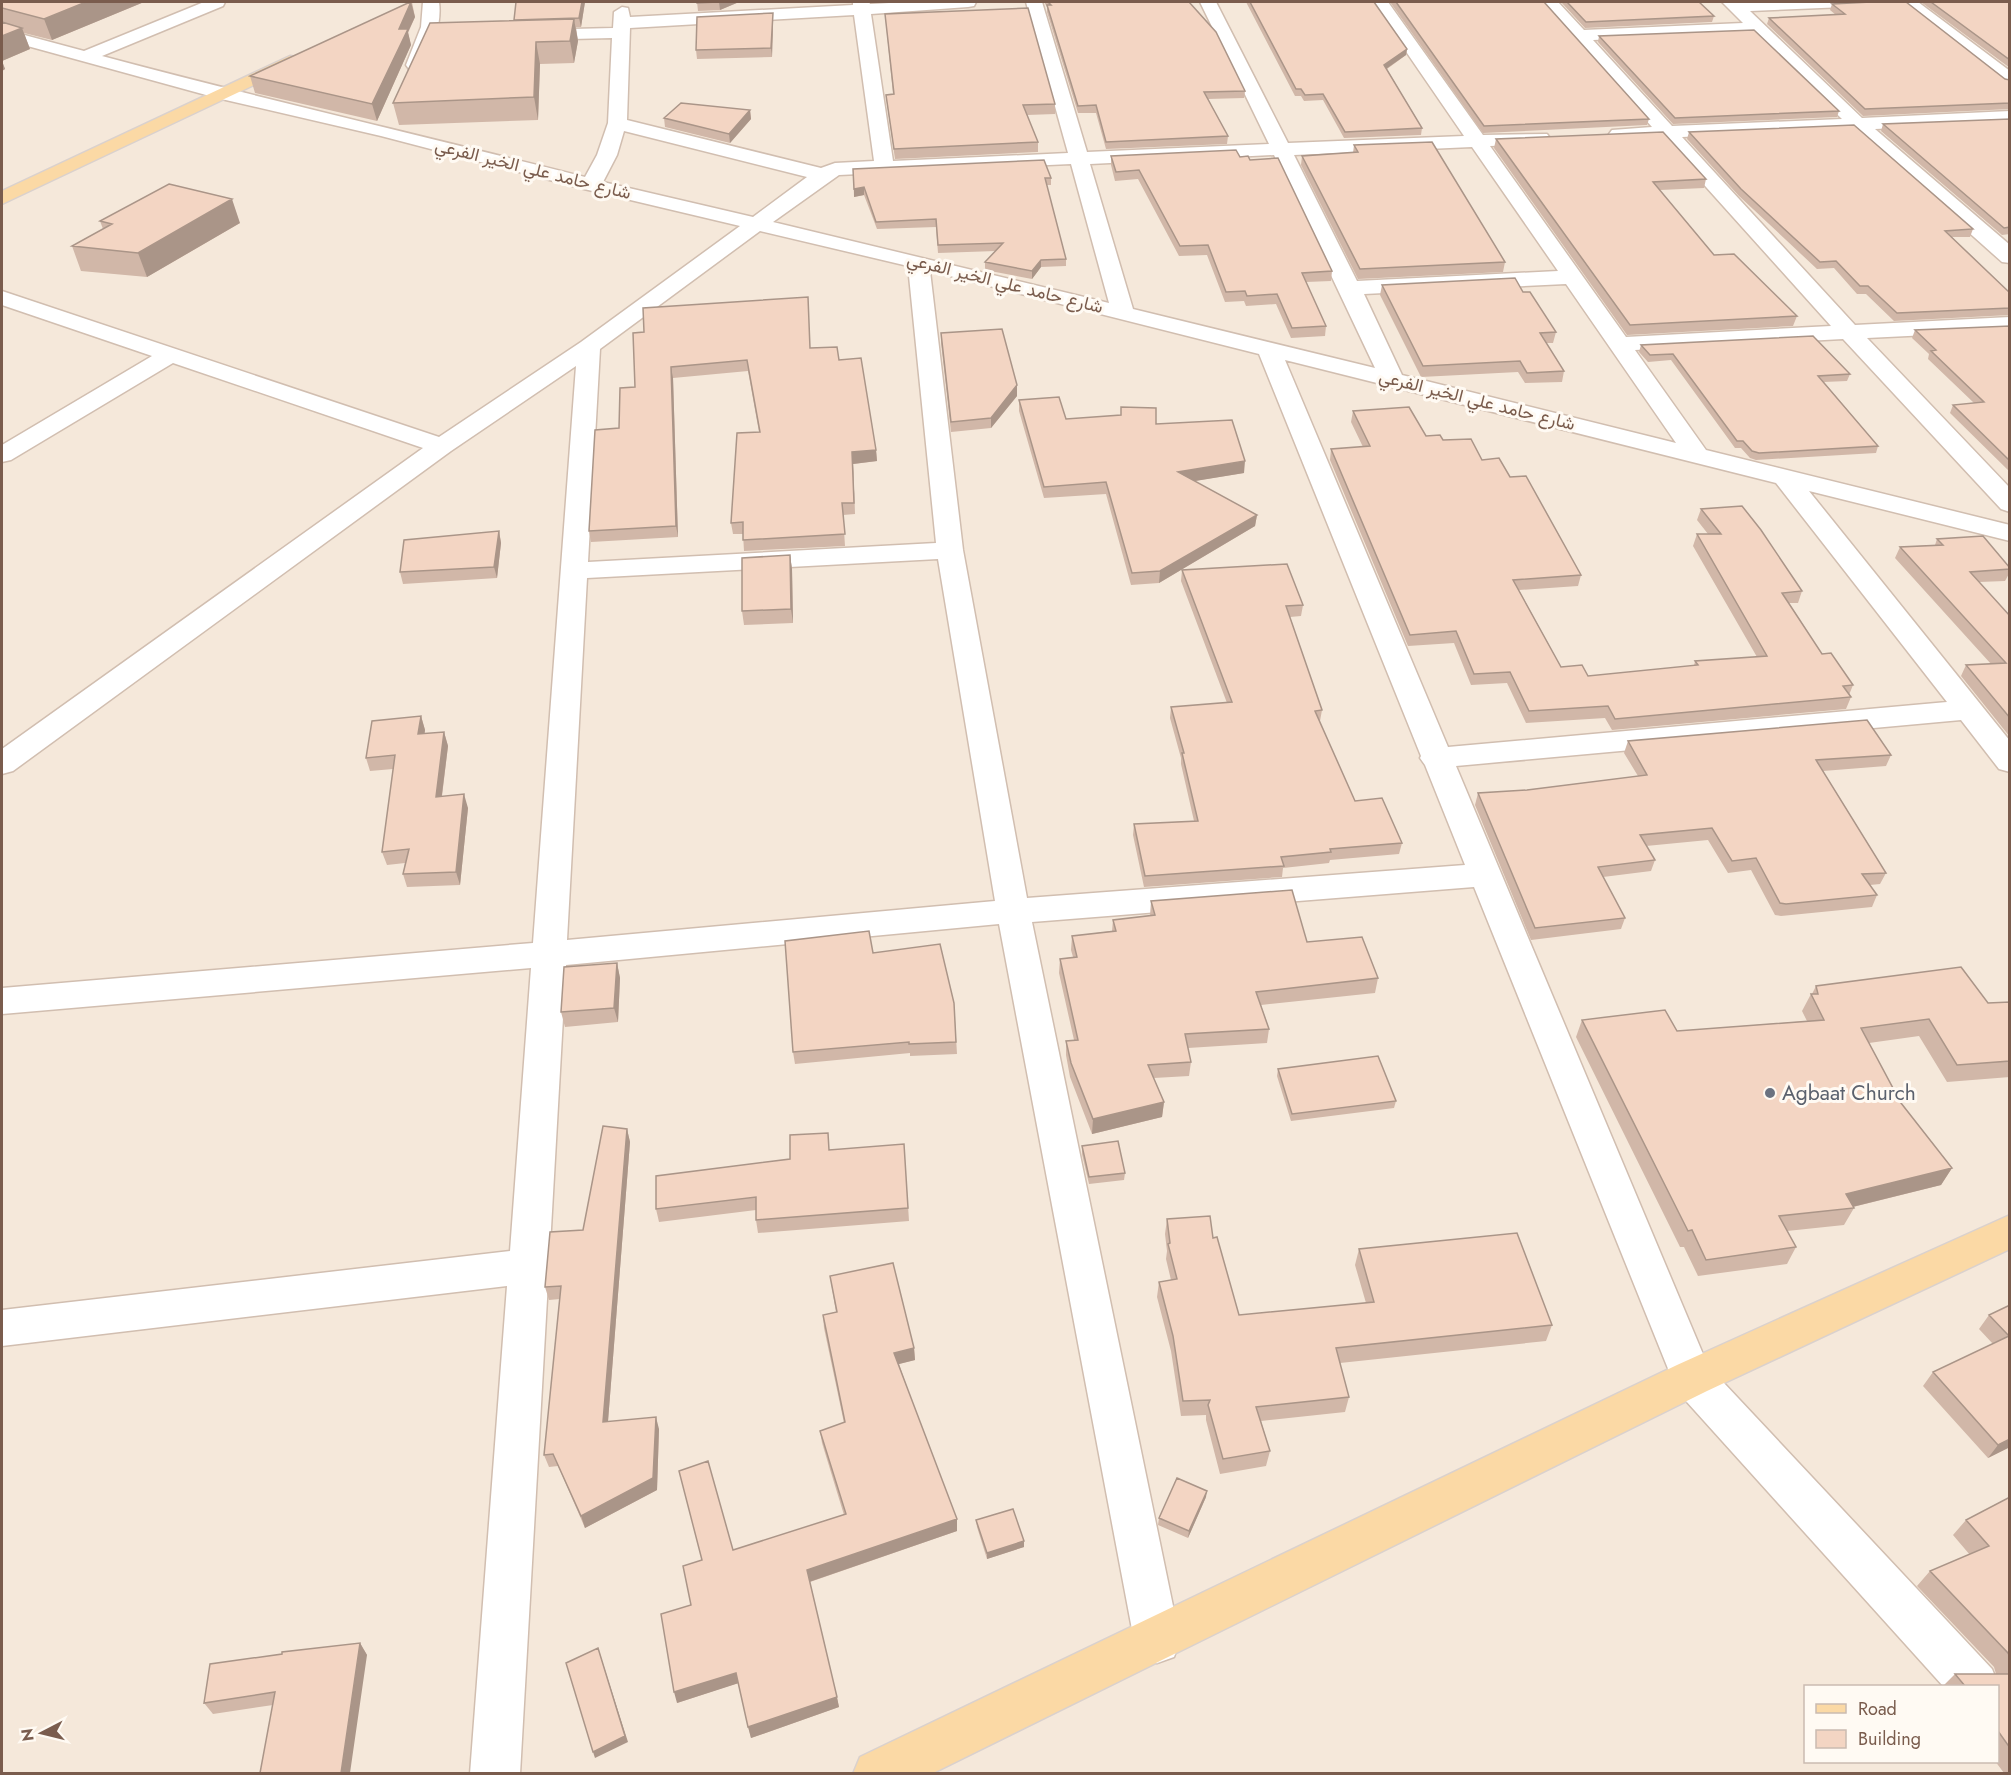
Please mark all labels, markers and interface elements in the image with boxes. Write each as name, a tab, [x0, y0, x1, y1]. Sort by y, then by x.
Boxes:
street label: شارع حامد علي الخير الفرعي	[432, 132, 634, 208]
street label: شارع حامد علي الخير الفرعي	[904, 246, 1106, 322]
street label: شارع حامد علي الخير الفرعي	[1376, 363, 1578, 439]
place label: Agbaat Church	[1782, 1078, 1916, 1108]
marker: Agbaat Church	[1763, 1086, 1777, 1100]
legend	[1804, 1685, 1999, 1763]
text: Road	[1858, 1696, 1897, 1722]
north arrow	[12, 1703, 72, 1763]
text: Building	[1858, 1726, 1921, 1752]
text: N	[15, 1727, 40, 1742]

